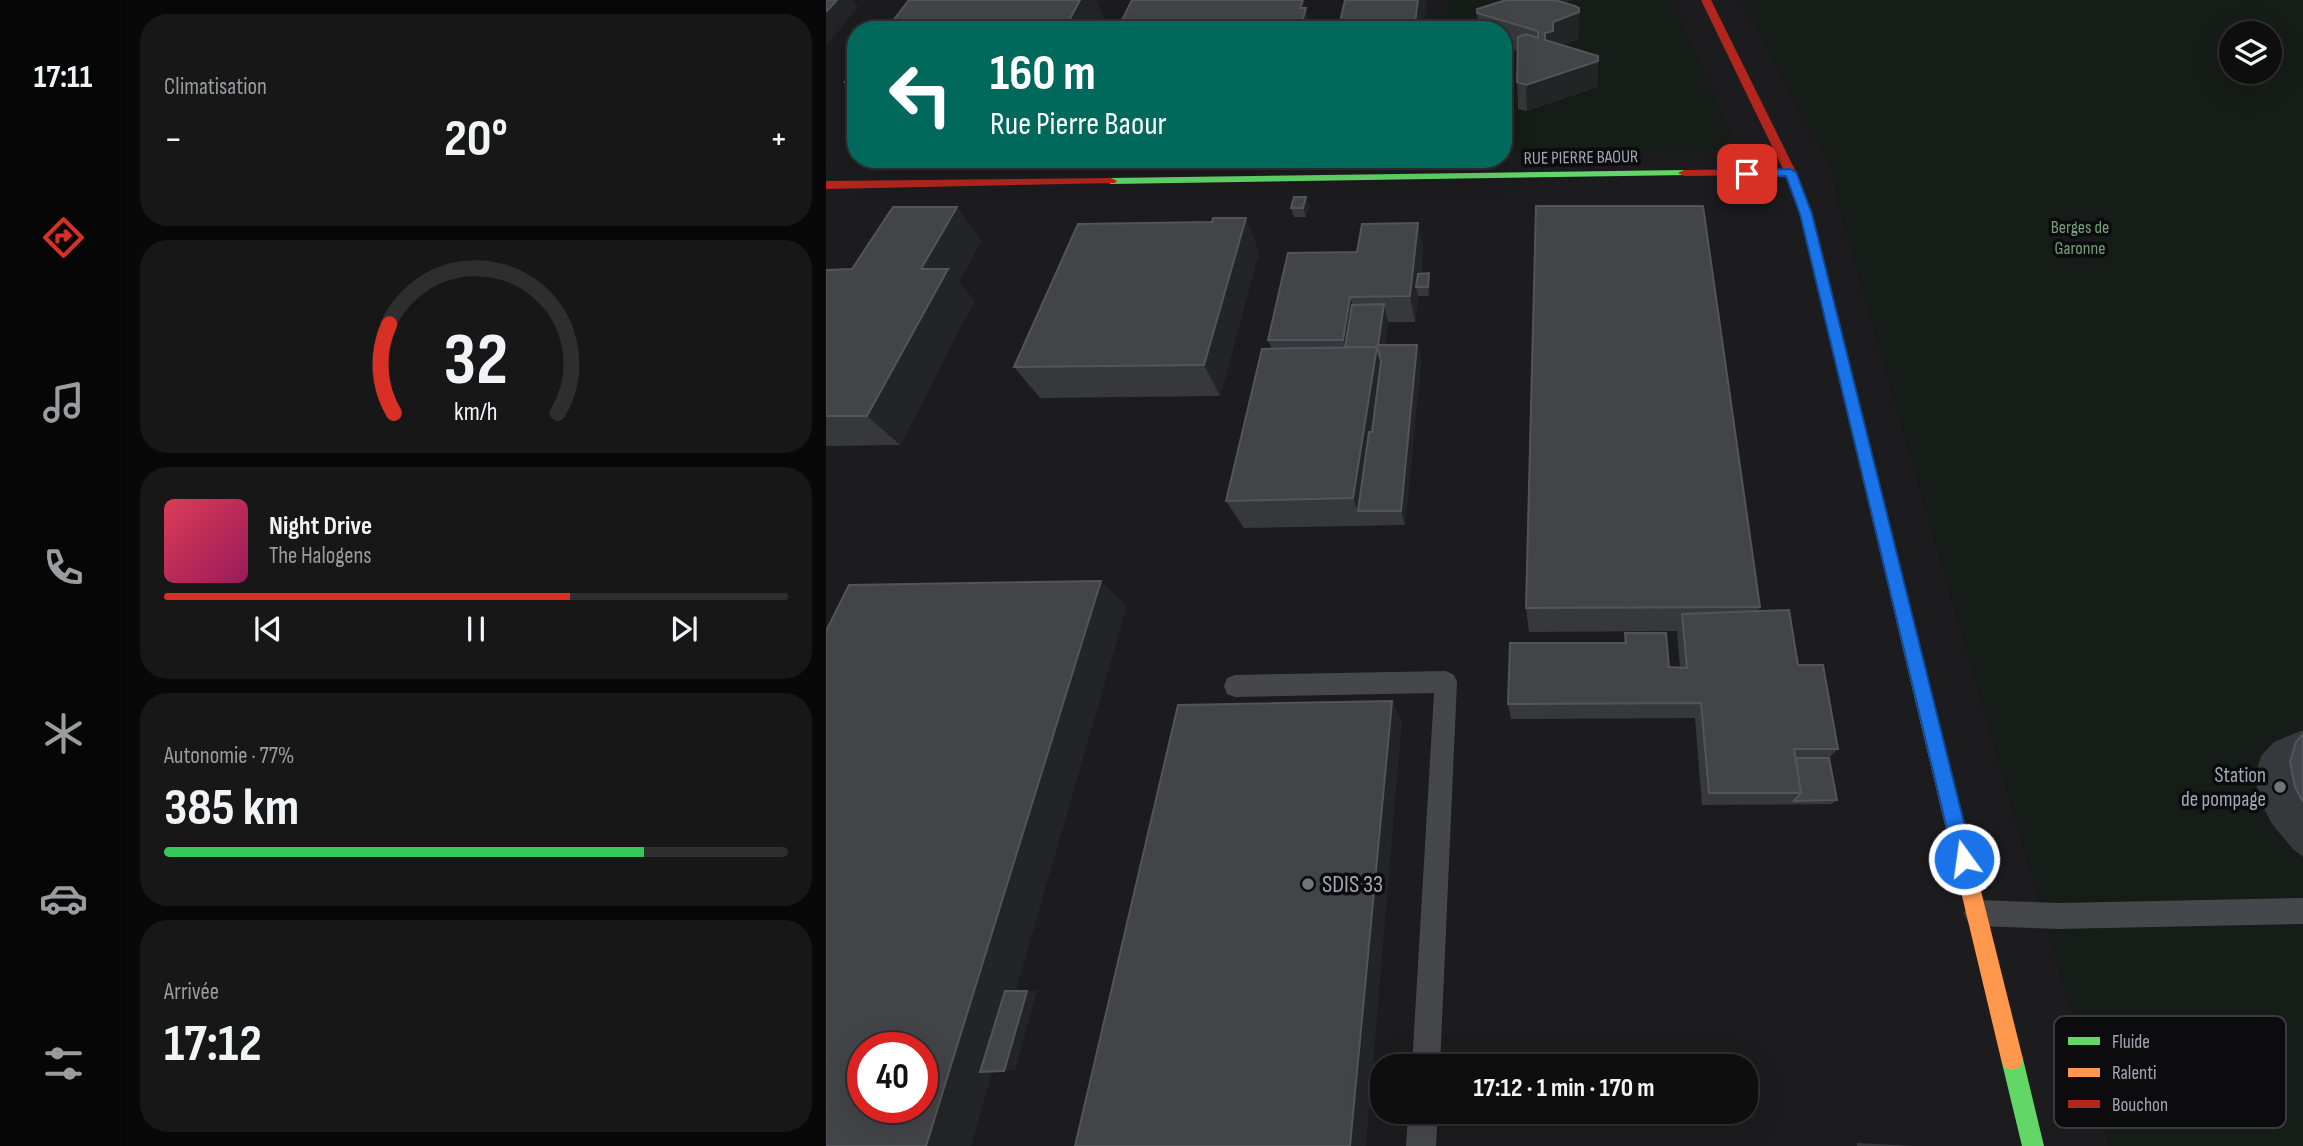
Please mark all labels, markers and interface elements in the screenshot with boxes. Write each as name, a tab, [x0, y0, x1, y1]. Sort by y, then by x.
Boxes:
map controls	[2219, 21, 2282, 84]
button: layers	[2219, 21, 2282, 84]
text: 160 m	[990, 45, 1096, 104]
icon: left	[875, 49, 966, 140]
text: 17:11	[34, 58, 92, 97]
text: Climatisation	[164, 73, 267, 101]
text: Rue Pierre Baour	[990, 105, 1167, 144]
text: 20°	[444, 108, 508, 171]
text: −	[164, 117, 183, 162]
text: +	[769, 117, 788, 162]
pin	[1717, 144, 1777, 204]
street label: RUE PIERRE BAOUR	[1524, 146, 1638, 169]
icon: arrive	[1728, 155, 1766, 193]
icon: directions	[39, 213, 88, 262]
park label: Berges de Garonne	[2051, 217, 2109, 259]
text: 32	[444, 317, 508, 405]
icon: music	[39, 378, 88, 427]
text: km/h	[454, 396, 498, 427]
text: Night Drive	[269, 511, 372, 542]
text: The Halogens	[269, 542, 372, 570]
icon: phone	[39, 543, 88, 592]
icon: previous	[249, 610, 287, 648]
icon: pause	[457, 610, 495, 648]
icon: next	[665, 610, 703, 648]
icon: climate	[39, 709, 88, 758]
text: Autonomie · 77%	[164, 742, 295, 770]
place label: Station de pompage	[2181, 763, 2266, 812]
text: 385 km	[164, 777, 299, 840]
marker: Station de pompage	[2272, 779, 2288, 795]
position arrow	[1927, 822, 2001, 896]
place label: SDIS 33	[1322, 870, 1383, 899]
icon: car	[39, 874, 88, 923]
marker: SDIS 33	[1300, 876, 1316, 892]
text: Arrivée	[164, 978, 219, 1006]
text: 17:12	[164, 1013, 262, 1076]
legend	[2054, 1016, 2286, 1128]
text: Fluide	[2112, 1031, 2150, 1054]
speed limit sign: 40	[847, 1032, 938, 1123]
icon: filters	[39, 1039, 88, 1088]
text: Ralenti	[2112, 1062, 2157, 1085]
text: 17:12 · 1 min · 170 m	[1474, 1073, 1654, 1104]
text: Bouchon	[2112, 1094, 2168, 1117]

